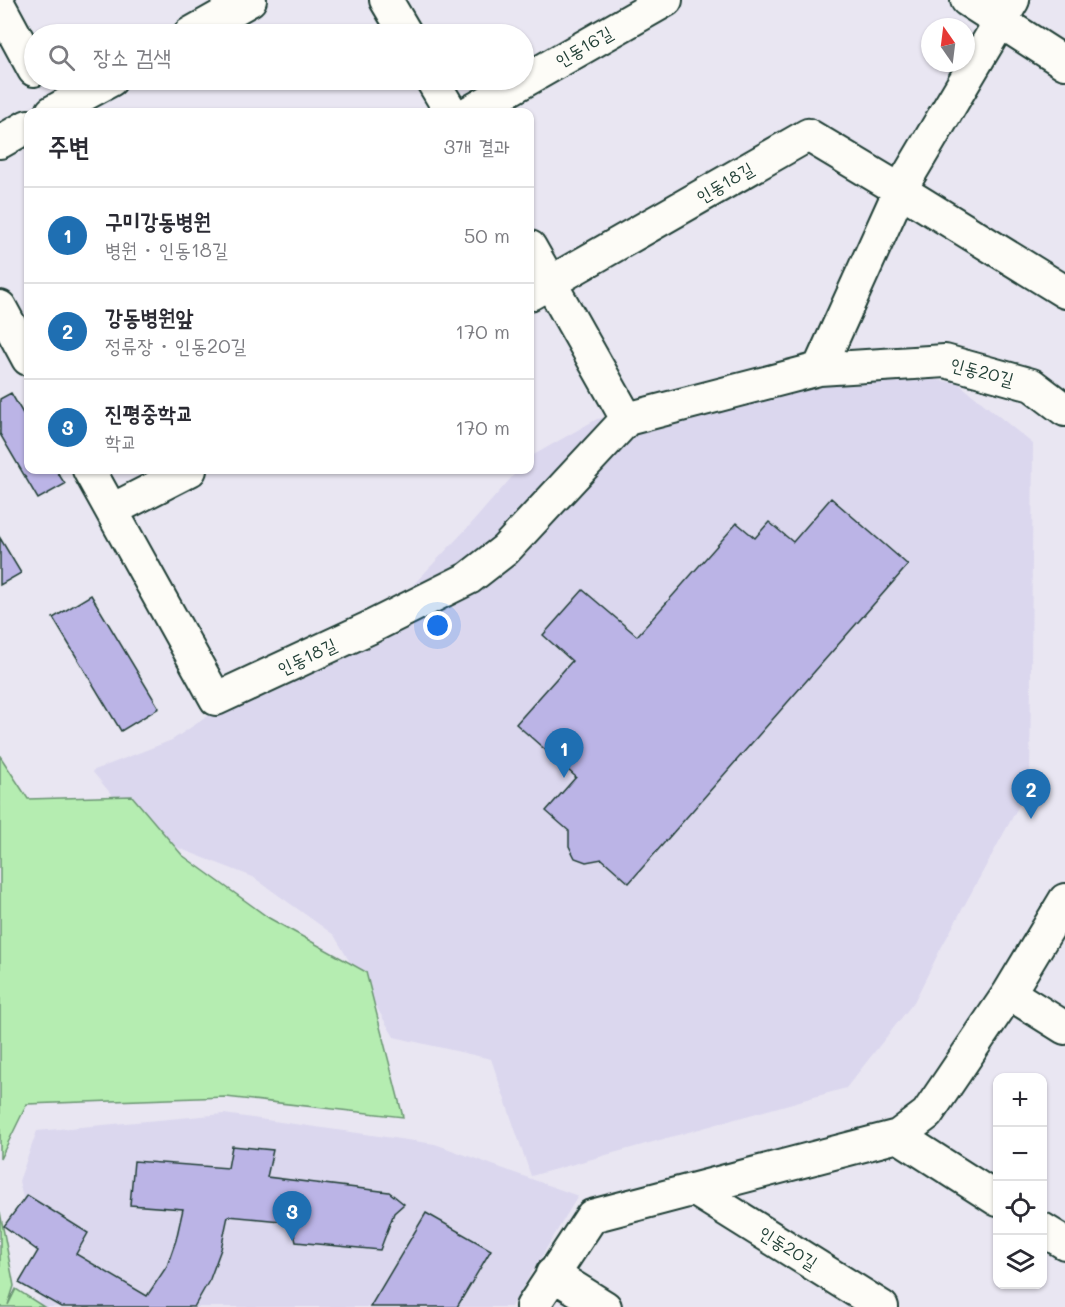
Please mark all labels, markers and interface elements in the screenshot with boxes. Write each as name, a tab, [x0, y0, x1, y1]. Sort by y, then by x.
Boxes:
north arrow	[921, 18, 975, 72]
street label: 인동16길	[550, 20, 617, 72]
search box	[24, 24, 534, 90]
icon: search	[45, 41, 78, 74]
text: 장소 검색	[93, 42, 171, 71]
text: 주변	[48, 129, 90, 163]
text: 3개 결과	[444, 133, 510, 159]
street label: 인동18길	[691, 156, 758, 208]
text: 구미강동병원	[105, 206, 211, 235]
text: 1	[63, 222, 72, 248]
text: 50 m	[464, 222, 510, 248]
text: 병원 · 인동18길	[105, 236, 228, 262]
text: 강동병원앞	[105, 302, 194, 331]
text: 2	[62, 318, 73, 344]
text: 170 m	[455, 318, 510, 344]
text: 정류장 · 인동20길	[105, 332, 247, 358]
street label: 인동20길	[948, 351, 1017, 391]
text: 진평중학교	[105, 398, 194, 427]
text: 3	[62, 414, 74, 440]
text: 170 m	[455, 414, 510, 440]
text: 학교	[105, 428, 137, 454]
your location	[423, 611, 452, 640]
street label: 인동18길	[273, 632, 340, 680]
pin: 1	[544, 728, 584, 778]
pin: 2	[1012, 770, 1050, 819]
map controls	[993, 1073, 1047, 1289]
button: +	[993, 1073, 1047, 1127]
button: −	[993, 1127, 1047, 1181]
button: locate	[993, 1181, 1047, 1235]
pin: 3	[272, 1192, 312, 1241]
street label: 인동20길	[755, 1220, 823, 1275]
button: layers	[993, 1235, 1047, 1289]

